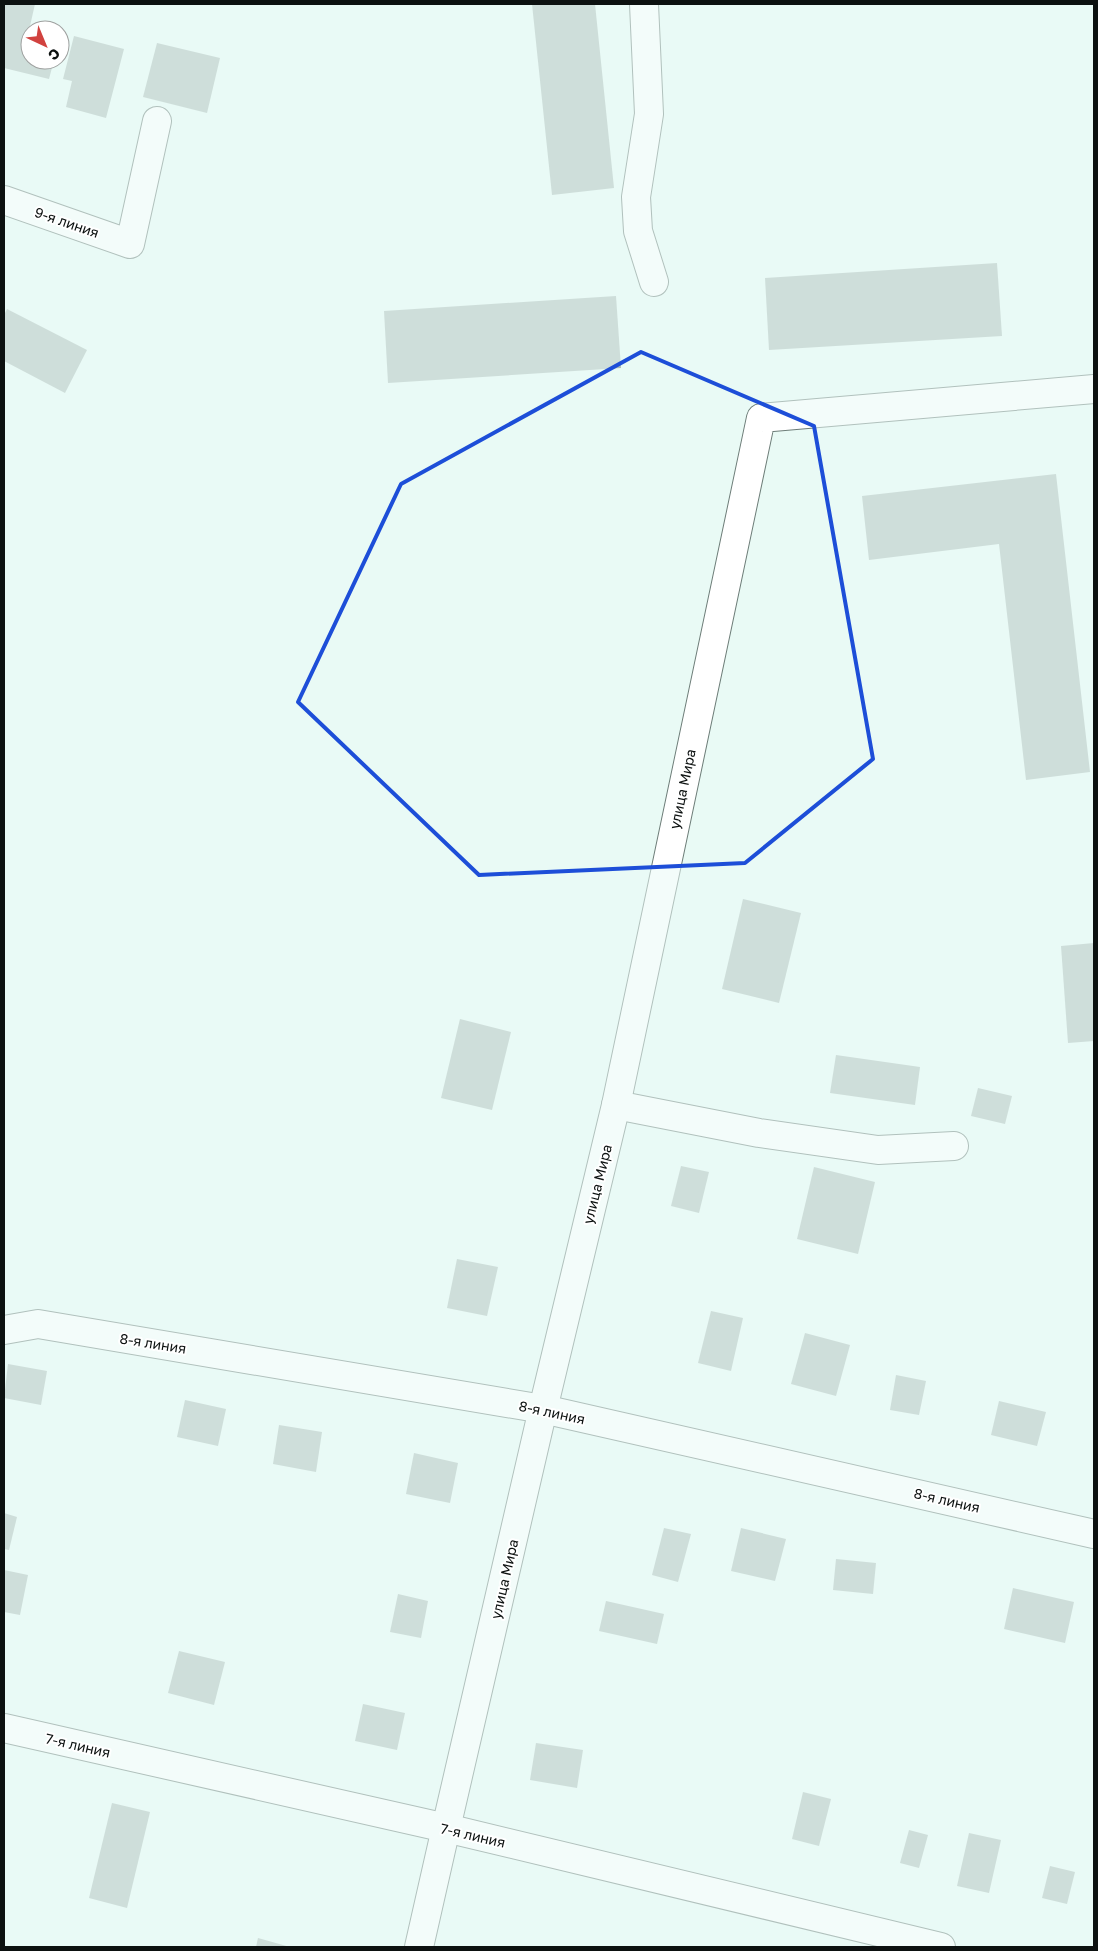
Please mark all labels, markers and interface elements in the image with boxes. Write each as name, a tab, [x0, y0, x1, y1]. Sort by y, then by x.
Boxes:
north arrow	[20, 20, 70, 70]
text: С	[45, 45, 64, 64]
street label: 9-я линия	[33, 203, 101, 241]
street label: улица Мира	[665, 747, 699, 831]
street label: улица Мира	[579, 1142, 615, 1226]
street label: 8-я линия	[119, 1329, 187, 1357]
street label: 8-я линия	[517, 1397, 587, 1427]
street label: 8-я линия	[912, 1484, 982, 1516]
street label: улица Мира	[487, 1537, 521, 1621]
street label: 7-я линия	[44, 1729, 112, 1761]
street label: 7-я линия	[439, 1819, 507, 1851]

